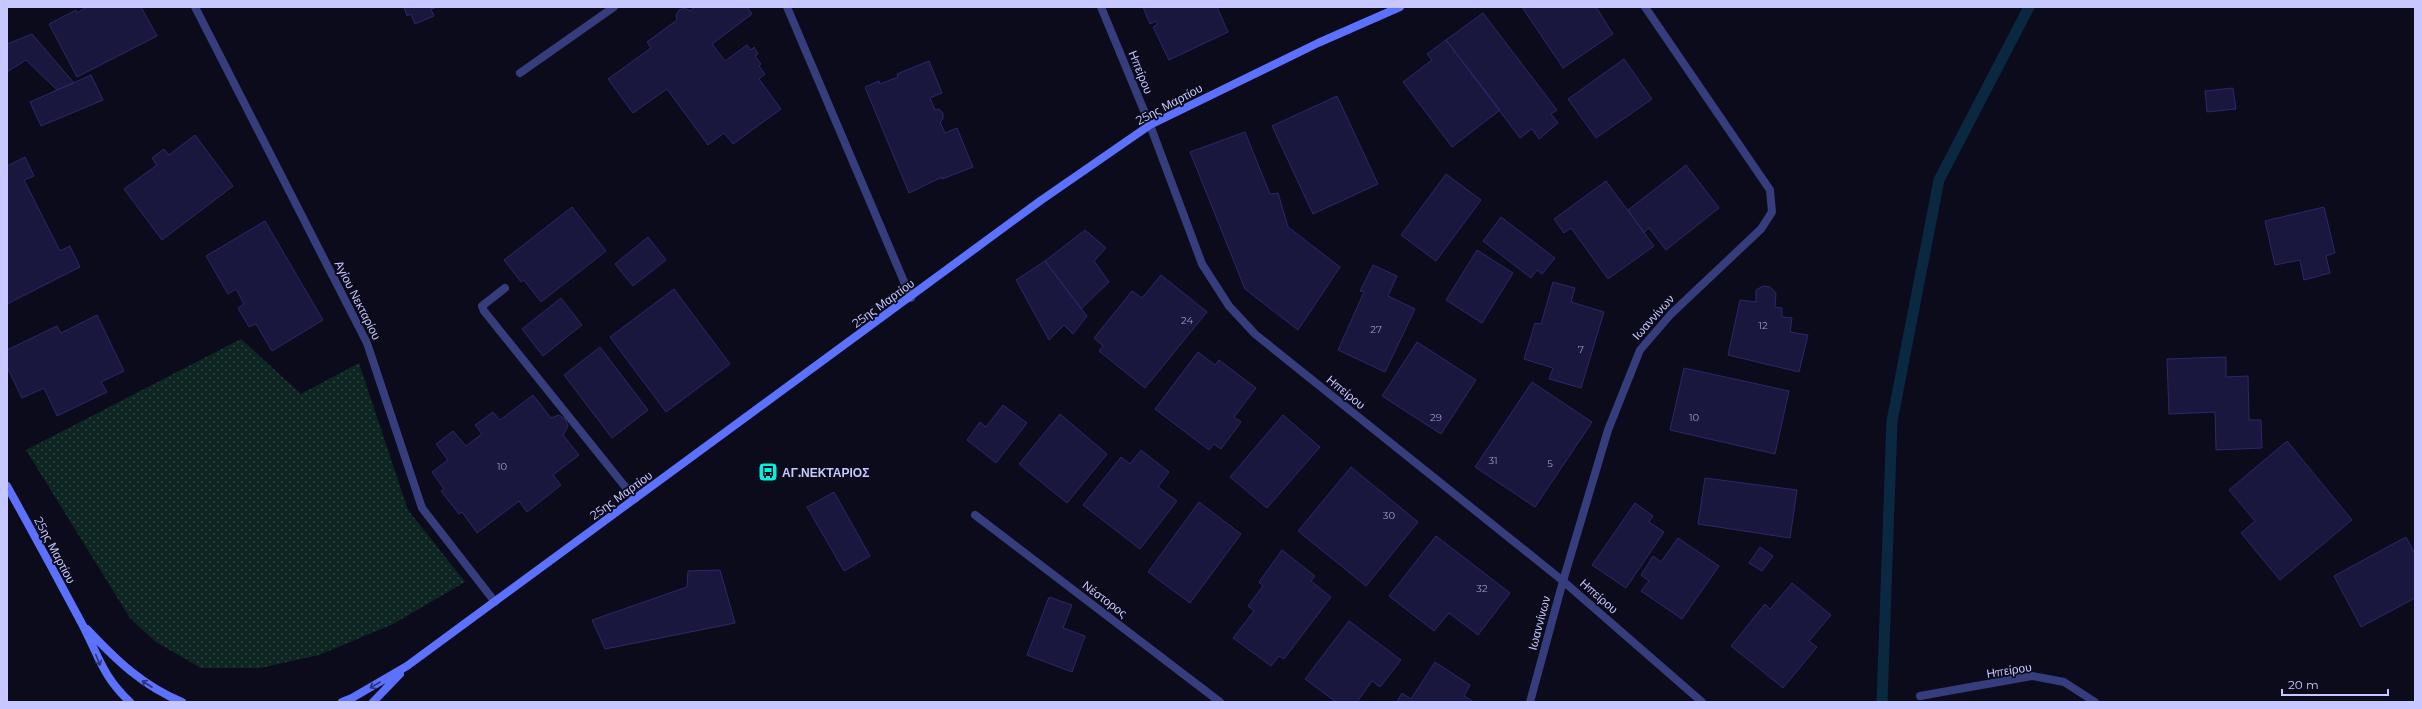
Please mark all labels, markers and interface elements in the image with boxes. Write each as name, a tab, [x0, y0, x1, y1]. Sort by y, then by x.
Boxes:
street label: Ηπείρου	[1126, 48, 1156, 96]
street label: 25ης Μαρτίου	[1133, 80, 1205, 128]
street label: Αγίου Νεκταρίου	[332, 258, 384, 342]
street label: 25ης Μαρτίου	[849, 275, 917, 331]
street label: Ιωαννίνων	[1629, 291, 1677, 343]
house number: 24	[1181, 314, 1193, 327]
house number: 12	[1758, 319, 1768, 332]
house number: 27	[1370, 323, 1382, 336]
house number: 7	[1578, 343, 1584, 356]
street label: Ηπείρου	[1324, 372, 1368, 412]
house number: 29	[1430, 411, 1442, 424]
house number: 10	[1689, 411, 1699, 424]
house number: 31	[1488, 454, 1498, 467]
house number: 5	[1547, 457, 1553, 470]
house number: 10	[497, 460, 507, 473]
bus stop icon: ΑΓ.ΝΕΚΤΑΡΙΟΣ	[757, 461, 779, 483]
place label: ΑΓ.ΝΕΚΤΑΡΙΟΣ	[782, 465, 869, 480]
street label: 25ης Μαρτίου	[587, 467, 655, 523]
house number: 30	[1383, 509, 1396, 522]
street label: 25ης Μαρτίου	[31, 514, 79, 586]
street label: Ηπείρου	[1577, 575, 1621, 617]
street label: Νέστορος	[1080, 577, 1130, 621]
house number: 32	[1476, 582, 1488, 595]
street label: Ιωαννίνων	[1525, 594, 1553, 652]
one-way arrow	[95, 654, 102, 666]
street label: Ηπείρου	[1985, 659, 2033, 681]
scale bar	[2282, 671, 2388, 697]
text: 20 m	[2288, 677, 2319, 692]
one-way arrow	[142, 680, 153, 688]
one-way arrow	[369, 682, 381, 690]

